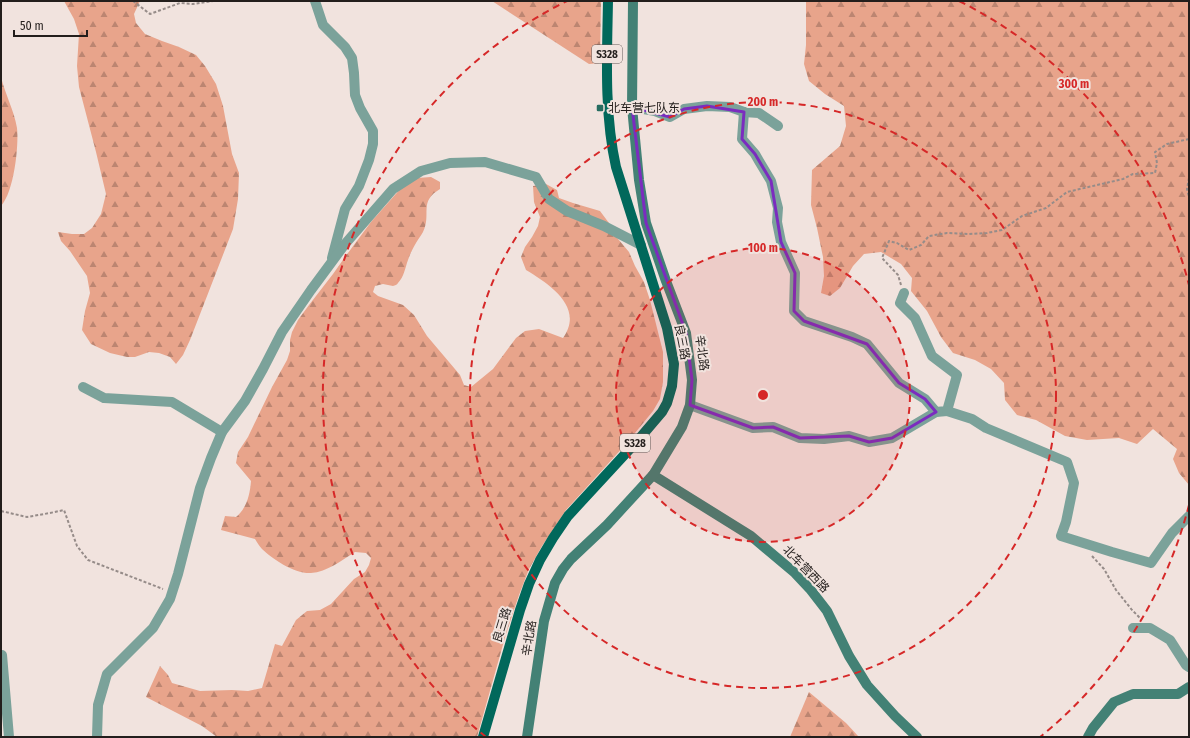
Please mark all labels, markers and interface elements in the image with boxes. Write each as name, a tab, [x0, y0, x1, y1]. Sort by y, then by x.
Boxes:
scale bar	[14, 12, 87, 38]
text: 50 m	[20, 19, 44, 33]
road number: S328	[592, 45, 622, 63]
text: 300 m	[1058, 77, 1089, 91]
text: 200 m	[747, 95, 778, 109]
place label: 北车营七队东	[608, 101, 680, 115]
marker: 北车营七队东	[595, 103, 605, 113]
text: 100 m	[748, 241, 778, 255]
street label: 良三路	[672, 323, 692, 361]
street label: 辛北路	[693, 334, 711, 372]
centre of rings	[756, 388, 770, 402]
road number: S328	[620, 434, 650, 452]
street label: 北车营西路	[780, 543, 832, 595]
street label: 良三路	[490, 606, 514, 644]
street label: 辛北路	[519, 619, 539, 657]

